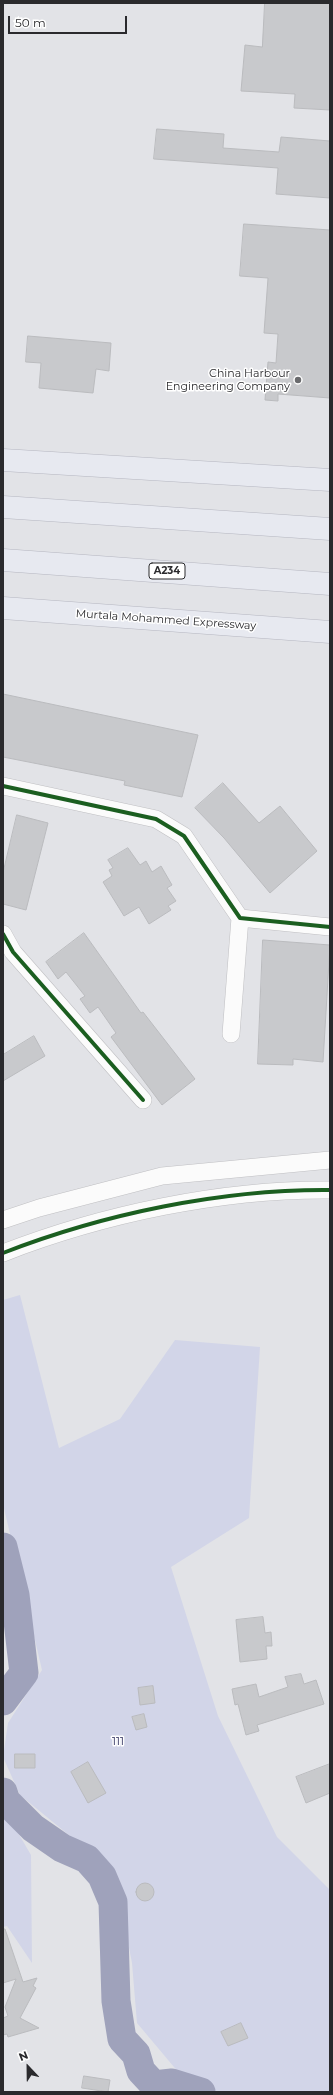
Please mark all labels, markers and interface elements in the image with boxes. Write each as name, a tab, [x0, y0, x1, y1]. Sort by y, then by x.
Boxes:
scale bar	[10, 8, 129, 34]
text: 50 m	[15, 15, 46, 30]
place label: China Harbour Engineering Company	[166, 367, 290, 393]
marker: China Harbour Engineering Company	[293, 375, 303, 385]
road number: A234	[149, 563, 185, 579]
street label: Murtala Mohammed Expressway	[75, 607, 257, 633]
park label: 111	[112, 1735, 124, 1749]
north arrow	[8, 2047, 48, 2087]
text: N	[17, 2048, 30, 2064]

